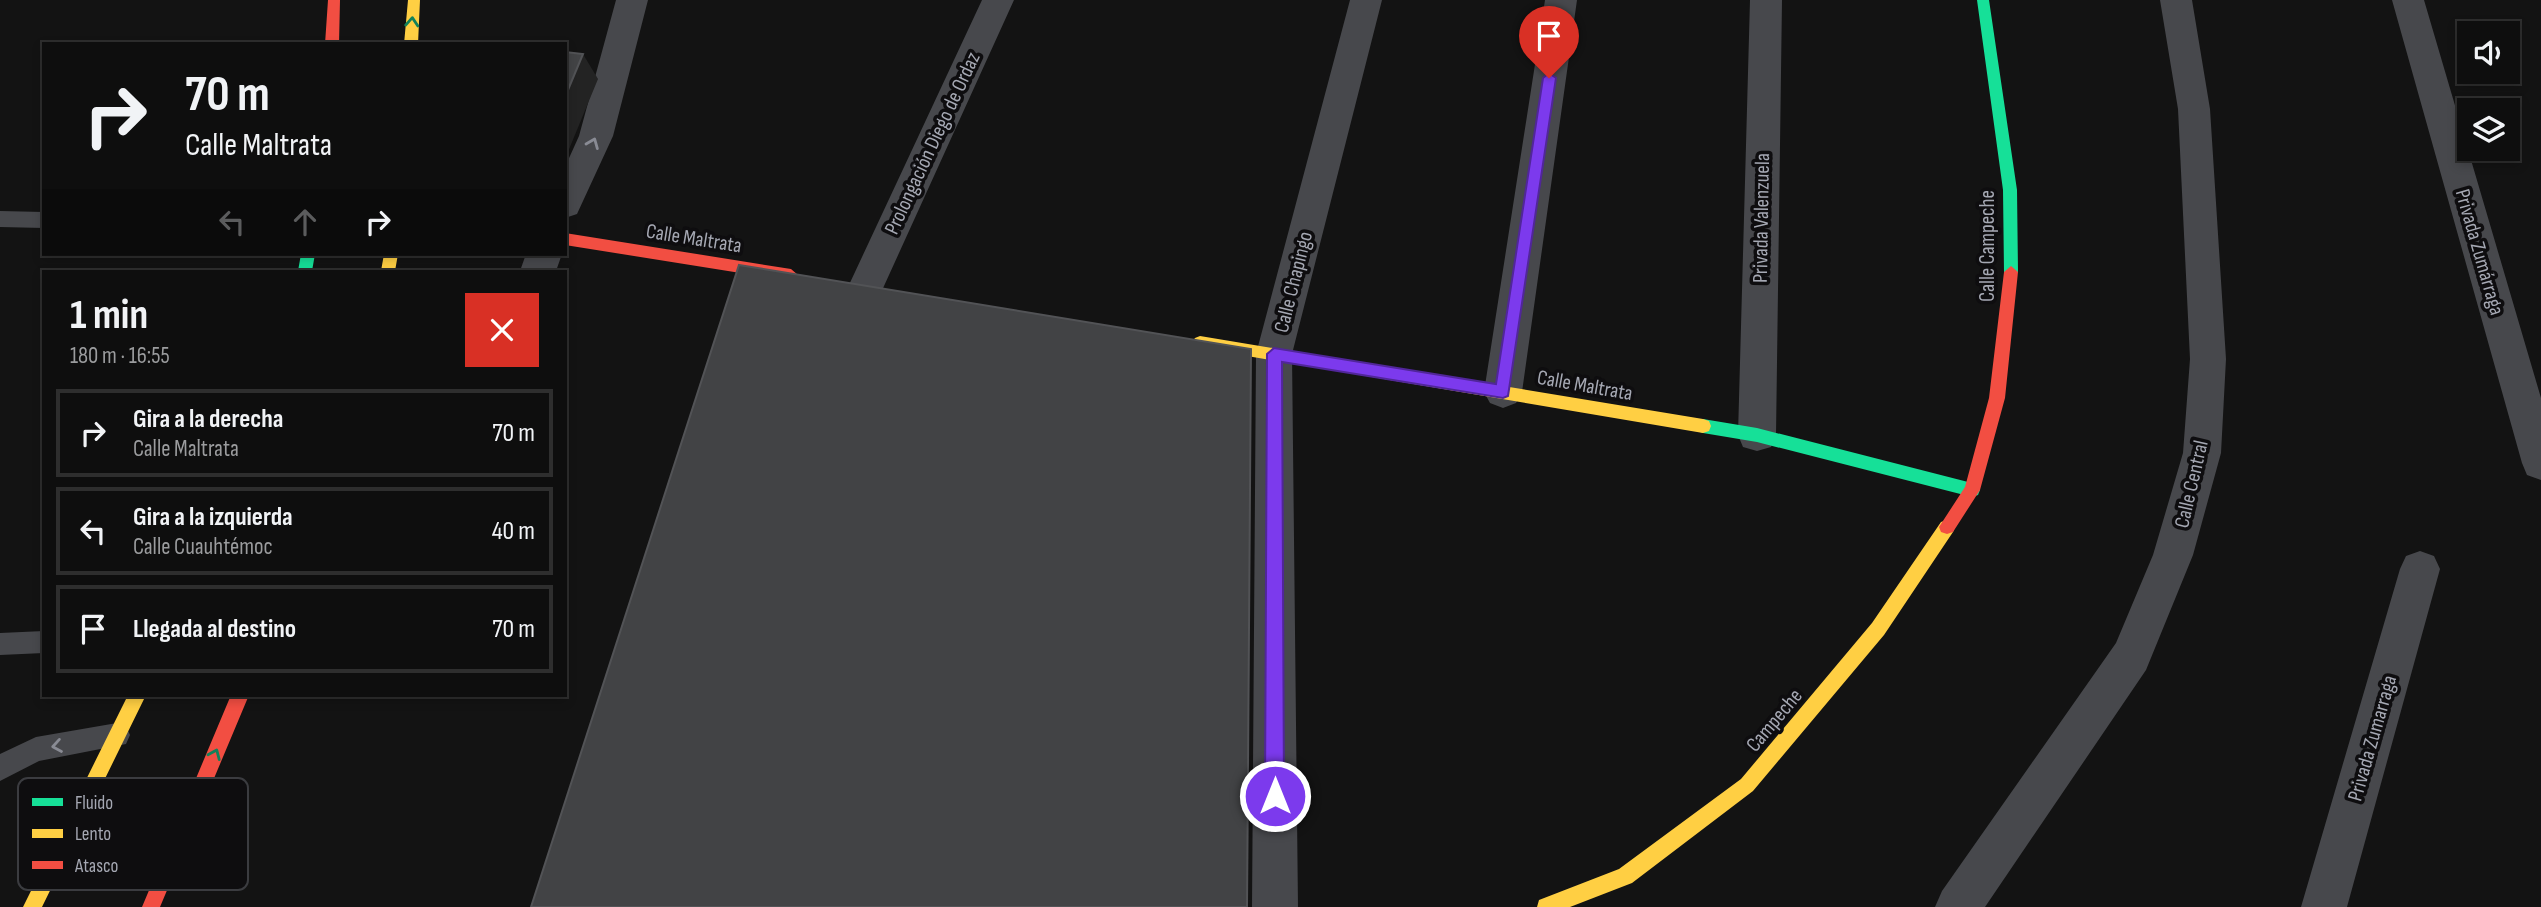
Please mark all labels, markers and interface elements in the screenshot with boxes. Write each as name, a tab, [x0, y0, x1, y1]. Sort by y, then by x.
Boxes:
pin	[1519, 6, 1579, 78]
one-way arrow	[404, 16, 419, 27]
icon: arrive	[1530, 17, 1568, 55]
map controls	[2457, 21, 2520, 161]
button: sound	[2457, 21, 2520, 84]
street label: Prolongación Diego de Ordaz	[879, 48, 986, 238]
text: 70 m	[185, 66, 270, 125]
icon: right	[70, 70, 161, 161]
button: layers	[2457, 98, 2520, 161]
text: Calle Maltrata	[185, 126, 332, 165]
one-way arrow	[584, 137, 598, 149]
street label: Privada Valenzuela	[1748, 153, 1775, 283]
street label: Privada Zumárraga	[2450, 186, 2509, 318]
street label: Calle Campeche	[1975, 190, 2000, 302]
icon: left	[213, 203, 251, 241]
icon: ahead	[286, 203, 324, 241]
icon: right	[359, 203, 397, 241]
street label: Calle Maltrata	[644, 219, 744, 258]
street label: Calle Chapingo	[1269, 229, 1318, 335]
text: 1 min	[70, 290, 148, 341]
button: close	[465, 293, 539, 367]
text: 180 m · 16:55	[70, 342, 170, 370]
street label: Calle Maltrata	[1535, 365, 1635, 406]
text: Gira a la derecha	[133, 404, 283, 435]
icon: right	[74, 414, 112, 452]
text: 70 m	[492, 418, 535, 449]
text: Calle Maltrata	[133, 435, 239, 463]
street label: Calle Central	[2169, 438, 2214, 530]
text: Gira a la izquierda	[133, 502, 293, 533]
icon: left	[74, 512, 112, 550]
text: 40 m	[492, 516, 535, 547]
text: Calle Cuauhtémoc	[133, 533, 273, 561]
icon: arrive	[74, 610, 112, 648]
text: Llegada al destino	[133, 614, 296, 645]
text: 70 m	[492, 614, 535, 645]
street label: Privada Zumarraga	[2343, 672, 2402, 804]
street label: Campeche	[1741, 684, 1808, 757]
one-way arrow	[51, 738, 62, 753]
one-way arrow	[207, 748, 221, 761]
position arrow	[1238, 759, 1312, 833]
legend	[18, 778, 248, 890]
text: Fluido	[75, 792, 113, 815]
text: Lento	[75, 823, 111, 846]
text: Atasco	[74, 855, 118, 878]

